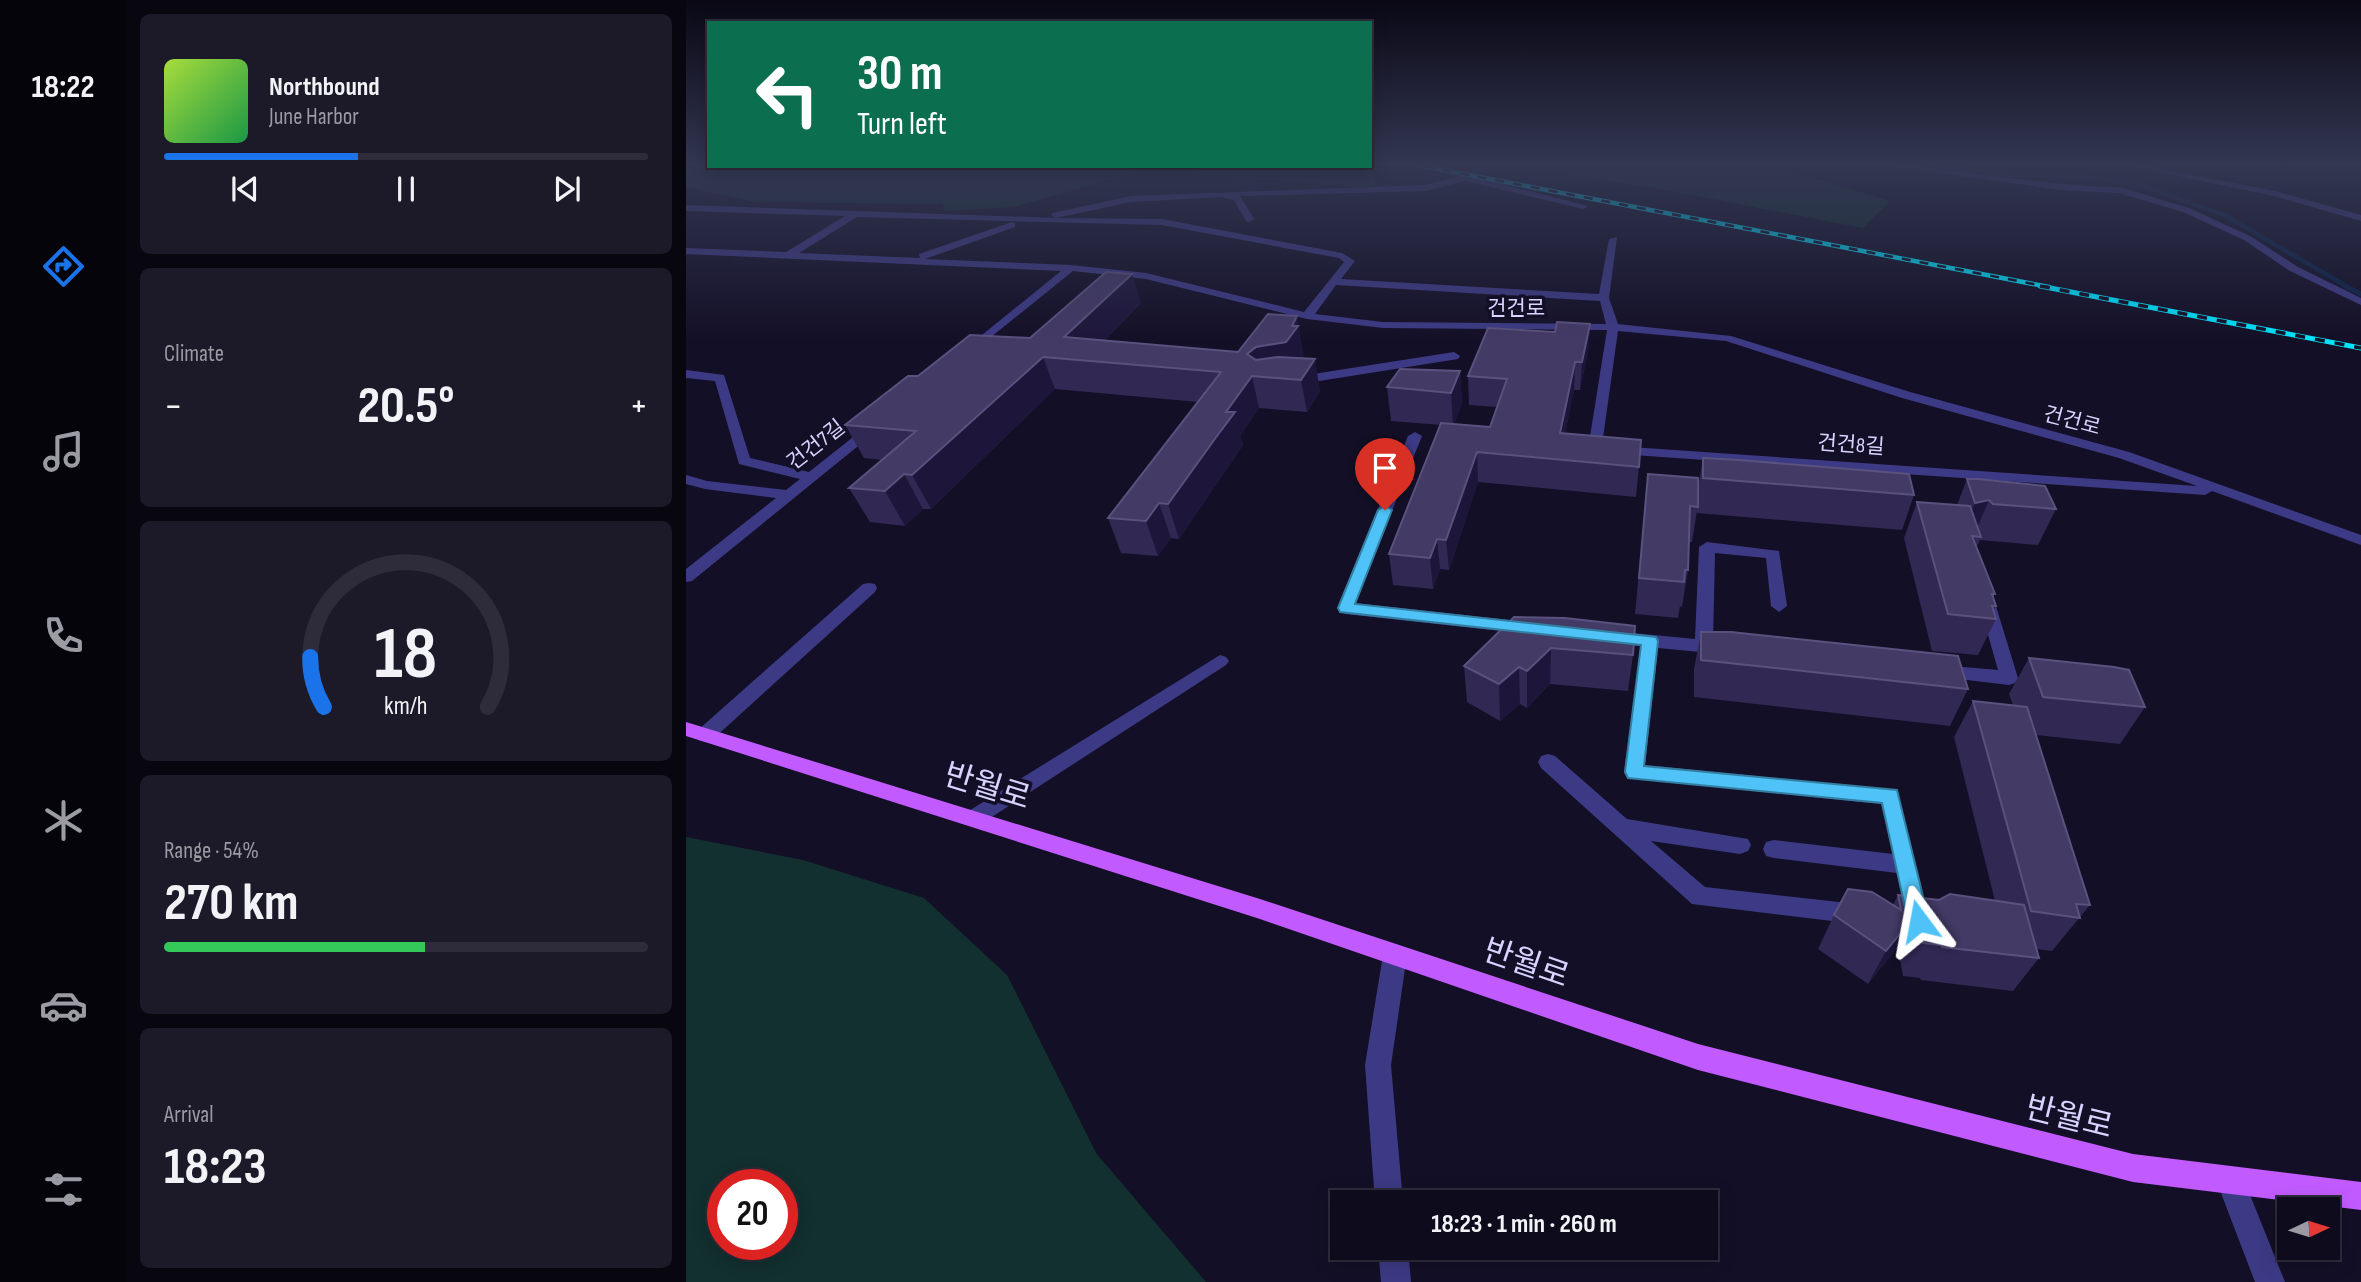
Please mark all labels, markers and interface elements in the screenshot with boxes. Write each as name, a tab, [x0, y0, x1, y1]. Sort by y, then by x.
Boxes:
text: 30 m	[857, 45, 942, 104]
icon: left	[742, 49, 833, 140]
text: 18:22	[32, 68, 94, 107]
text: Northbound	[269, 72, 380, 103]
text: June Harbor	[269, 103, 359, 131]
text: Turn left	[857, 105, 947, 144]
icon: previous	[226, 170, 264, 208]
icon: pause	[387, 170, 425, 208]
icon: next	[548, 170, 586, 208]
icon: directions	[39, 242, 88, 291]
street label: 건건로	[1487, 296, 1545, 321]
text: Climate	[164, 340, 224, 368]
text: 20.5°	[357, 375, 455, 438]
text: −	[164, 384, 183, 429]
text: +	[629, 384, 648, 429]
street label: 건건로	[2041, 401, 2103, 441]
street label: 건건7길	[782, 415, 850, 475]
icon: music	[39, 427, 88, 476]
street label: 건건8길	[1817, 430, 1885, 460]
pin	[1355, 438, 1415, 510]
icon: arrive	[1366, 449, 1404, 487]
icon: phone	[39, 611, 88, 660]
text: 18	[375, 611, 437, 699]
text: km/h	[384, 691, 428, 722]
street label: 반월로	[939, 755, 1035, 819]
icon: climate	[39, 796, 88, 845]
text: Range · 54%	[164, 837, 259, 865]
text: 270 km	[164, 872, 299, 935]
position arrow	[1882, 884, 1956, 958]
street label: 반월로	[1478, 931, 1574, 997]
icon: car	[39, 981, 88, 1030]
street label: 반월로	[2021, 1088, 2117, 1148]
text: Arrival	[164, 1101, 213, 1129]
text: 18:23	[164, 1136, 267, 1199]
icon: filters	[39, 1165, 88, 1214]
speed limit sign: 20	[707, 1169, 798, 1260]
north arrow	[2277, 1197, 2340, 1260]
map controls	[2277, 1197, 2340, 1260]
text: 18:23 · 1 min · 260 m	[1431, 1209, 1617, 1240]

